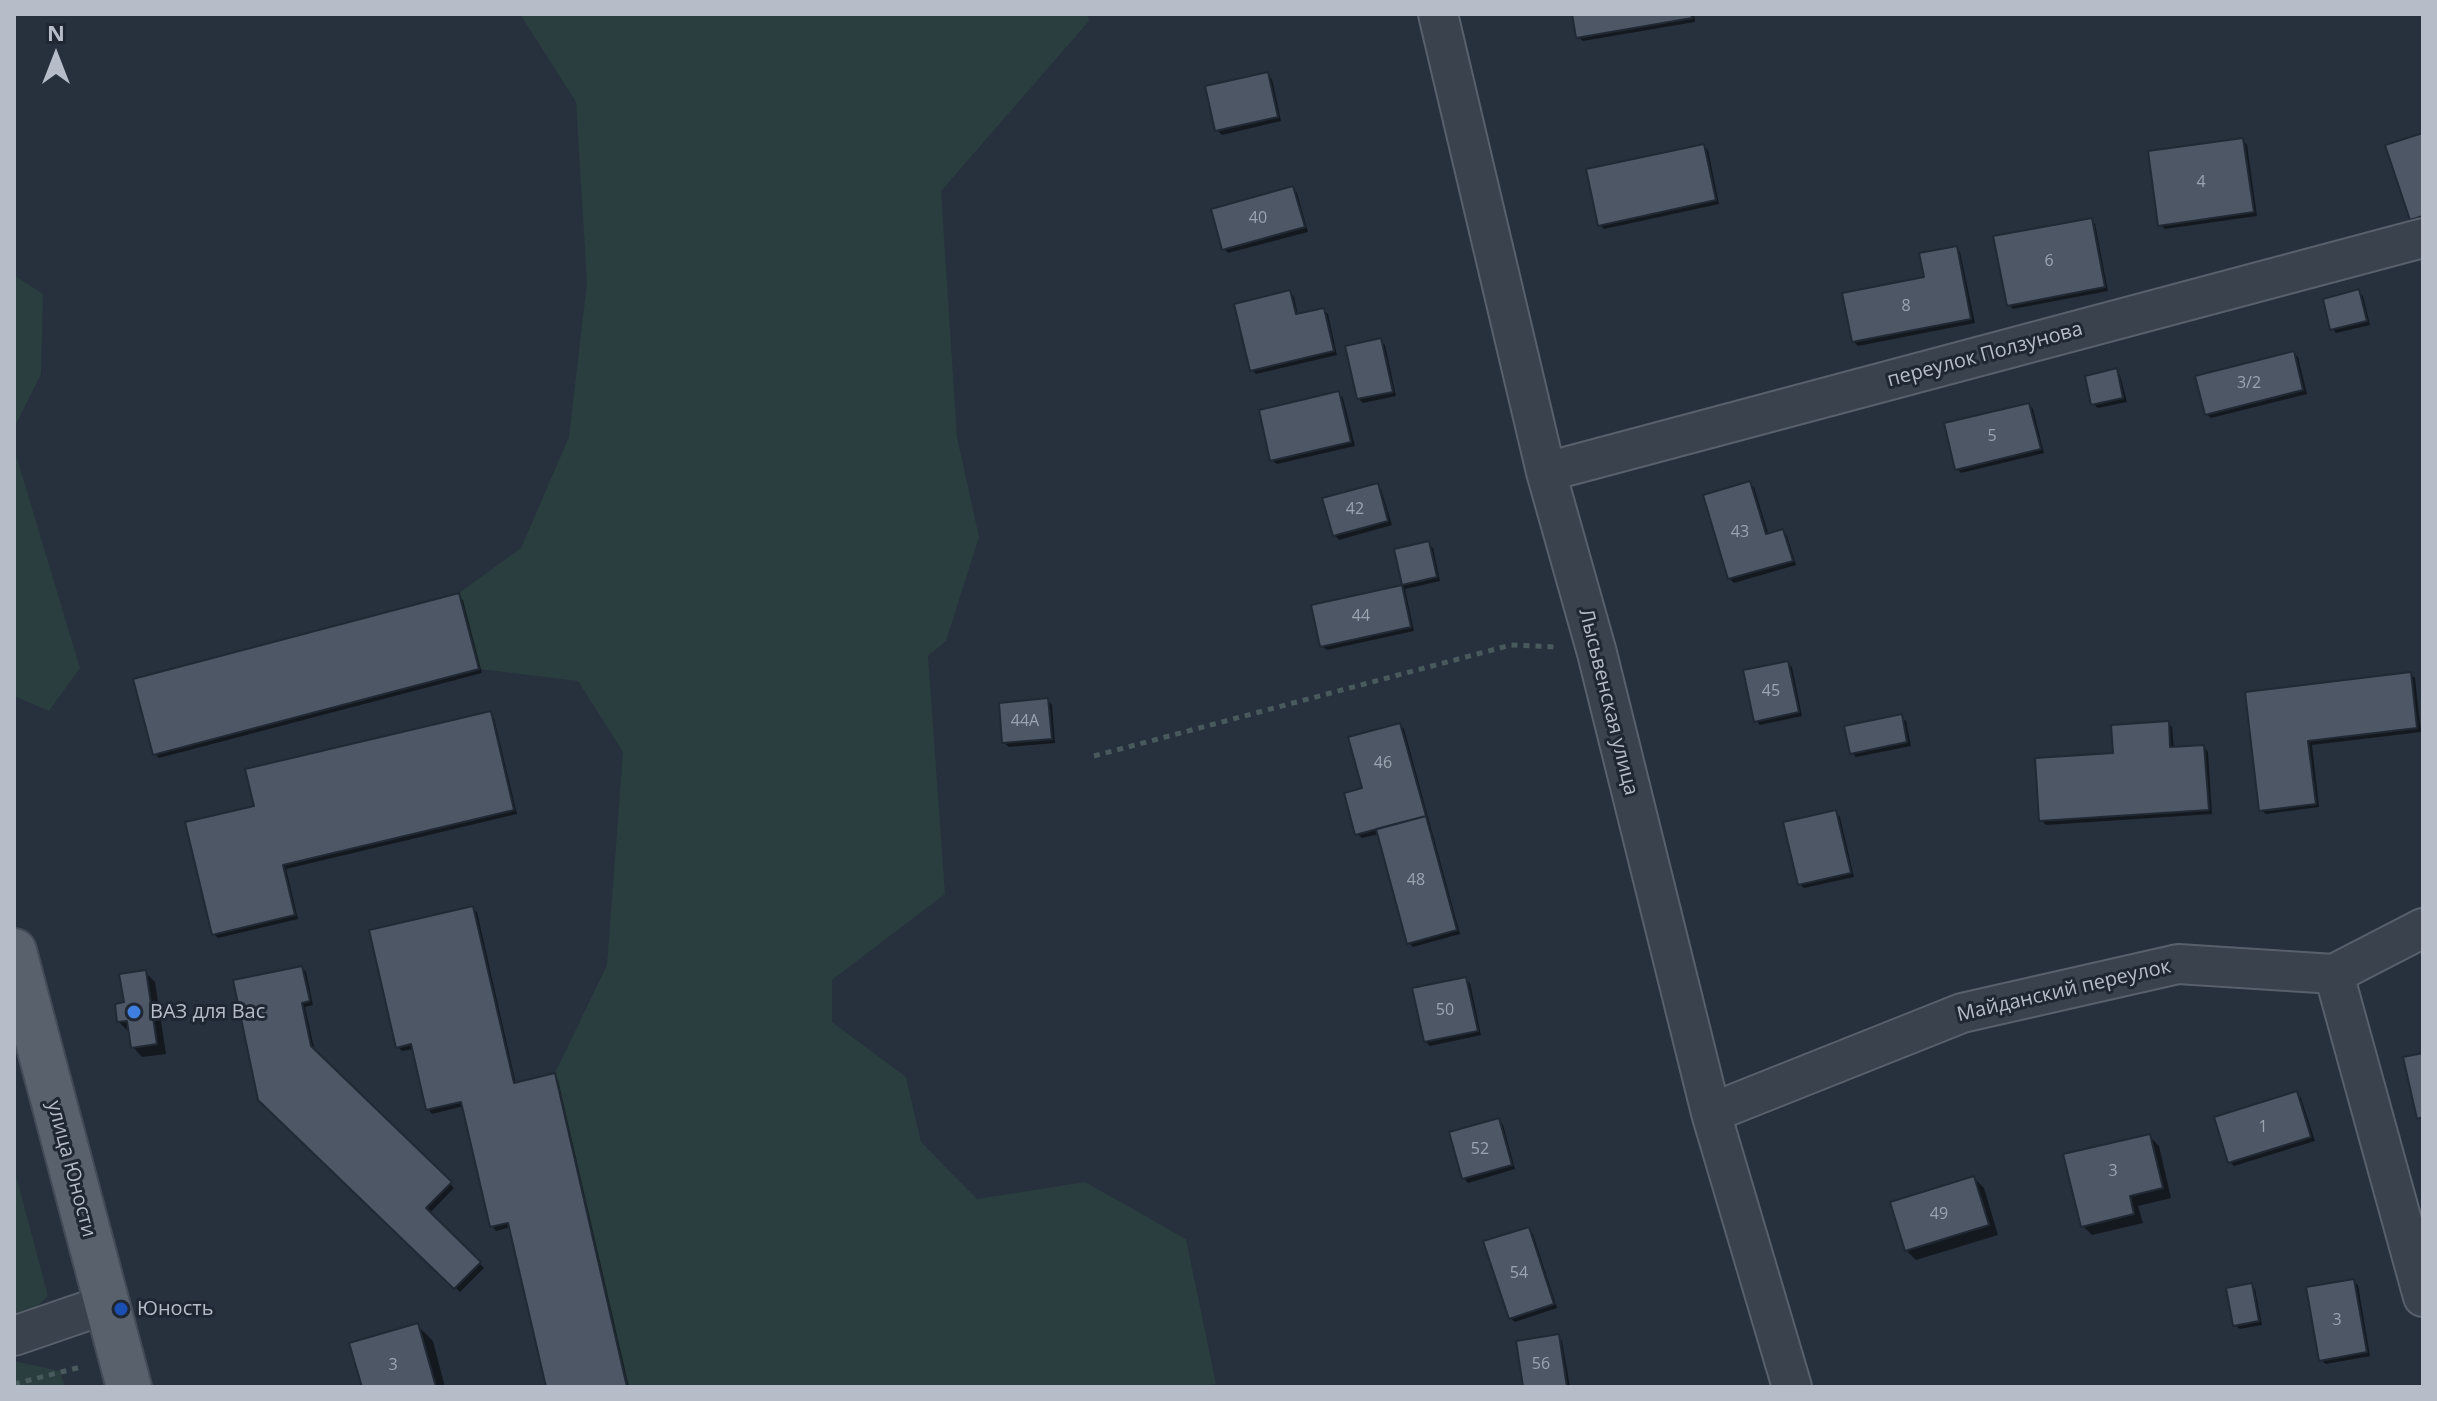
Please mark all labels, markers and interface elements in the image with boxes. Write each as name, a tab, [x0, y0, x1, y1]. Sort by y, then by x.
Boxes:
north arrow	[16, 16, 96, 96]
text: N	[47, 17, 65, 47]
house number: 4	[2196, 172, 2206, 192]
house number: 40	[1249, 208, 1267, 228]
house number: 6	[2044, 251, 2054, 271]
house number: 8	[1901, 296, 1911, 316]
street label: переулок Ползунова	[1885, 317, 2085, 393]
house number: 3/2	[2237, 373, 2261, 393]
house number: 5	[1987, 426, 1997, 446]
house number: 42	[1346, 499, 1364, 519]
house number: 43	[1731, 522, 1749, 542]
house number: 44	[1352, 606, 1370, 626]
street label: Лысьвенская улица	[1573, 606, 1643, 798]
house number: 45	[1762, 681, 1780, 701]
house number: 44А	[1011, 711, 1039, 731]
house number: 46	[1374, 753, 1392, 773]
house number: 48	[1407, 870, 1425, 890]
street label: Майданский переулок	[1955, 955, 2173, 1027]
place label: ВАЗ для Вас	[150, 1000, 265, 1024]
house number: 50	[1436, 1000, 1454, 1020]
marker: ВАЗ для Вас	[125, 1003, 143, 1021]
street label: улица Юности	[41, 1098, 101, 1240]
house number: 1	[2258, 1117, 2268, 1137]
house number: 52	[1471, 1139, 1489, 1159]
house number: 3	[2108, 1161, 2118, 1181]
house number: 49	[1930, 1204, 1948, 1224]
house number: 54	[1510, 1263, 1528, 1283]
place label: Юность	[137, 1297, 213, 1321]
marker: Юность	[112, 1300, 130, 1318]
house number: 3	[2332, 1310, 2342, 1330]
house number: 56	[1532, 1354, 1550, 1374]
house number: 3	[388, 1355, 398, 1375]

